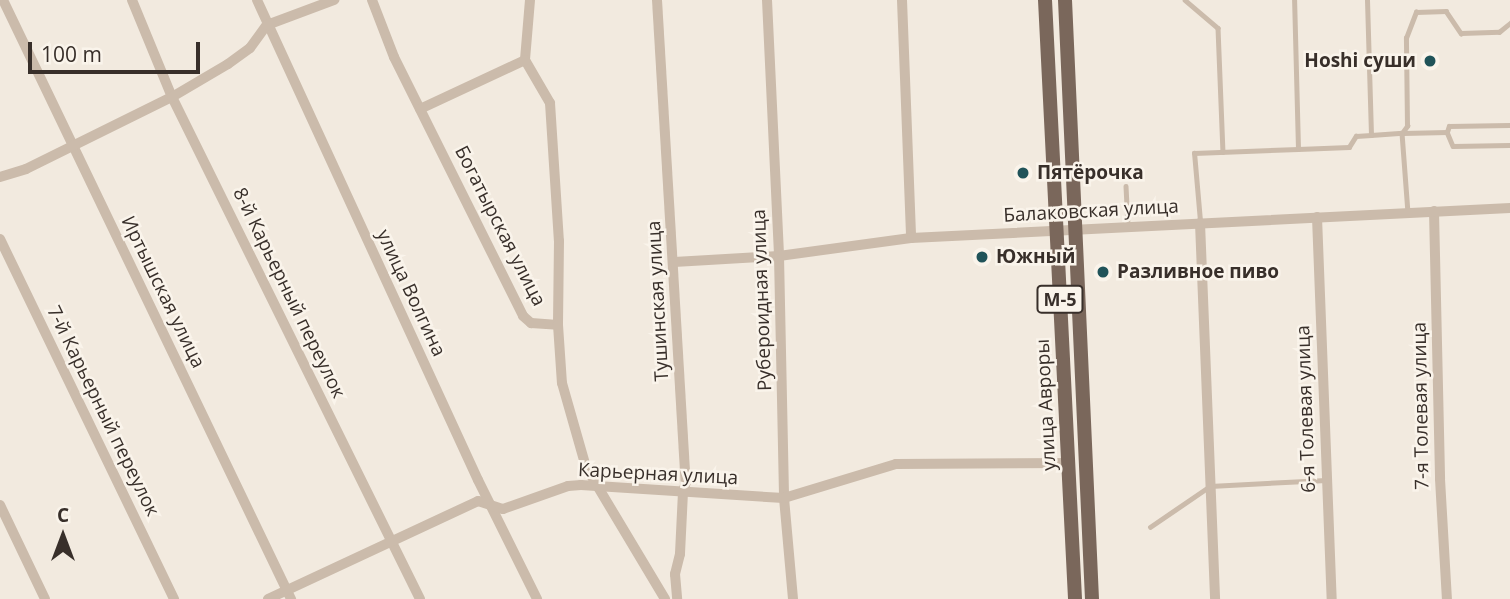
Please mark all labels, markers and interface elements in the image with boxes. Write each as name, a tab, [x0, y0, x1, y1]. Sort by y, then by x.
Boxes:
scale bar	[32, 28, 203, 72]
text: 100 m	[41, 40, 102, 68]
place label: Hoshi суши	[1304, 50, 1416, 72]
marker: Hoshi суши	[1422, 53, 1438, 69]
street label: Богатырская улица	[450, 142, 550, 310]
place label: Пятёрочка	[1037, 162, 1144, 184]
marker: Пятёрочка	[1015, 165, 1031, 181]
street label: 8-й Карьерный переулок	[228, 184, 350, 402]
street label: Балаковская улица	[1003, 195, 1179, 227]
street label: Рубероидная улица	[747, 209, 777, 391]
street label: Иртышская улица	[116, 212, 210, 372]
street label: Тушинская улица	[642, 220, 674, 382]
street label: улица Волгина	[372, 226, 450, 360]
place label: Южный	[996, 246, 1075, 268]
marker: Южный	[974, 249, 990, 265]
place label: Разливное пиво	[1117, 261, 1279, 283]
marker: Разливное пиво	[1095, 264, 1111, 280]
road number: М-5	[1036, 284, 1084, 314]
street label: 7-й Карьерный переулок	[42, 302, 164, 520]
street label: 7-я Толевая улица	[1408, 322, 1434, 490]
street label: 6-я Толевая улица	[1292, 325, 1320, 493]
street label: улица Авроры	[1031, 338, 1061, 472]
street label: Карьерная улица	[577, 458, 739, 490]
north arrow	[28, 501, 98, 571]
text: С	[57, 502, 69, 528]

